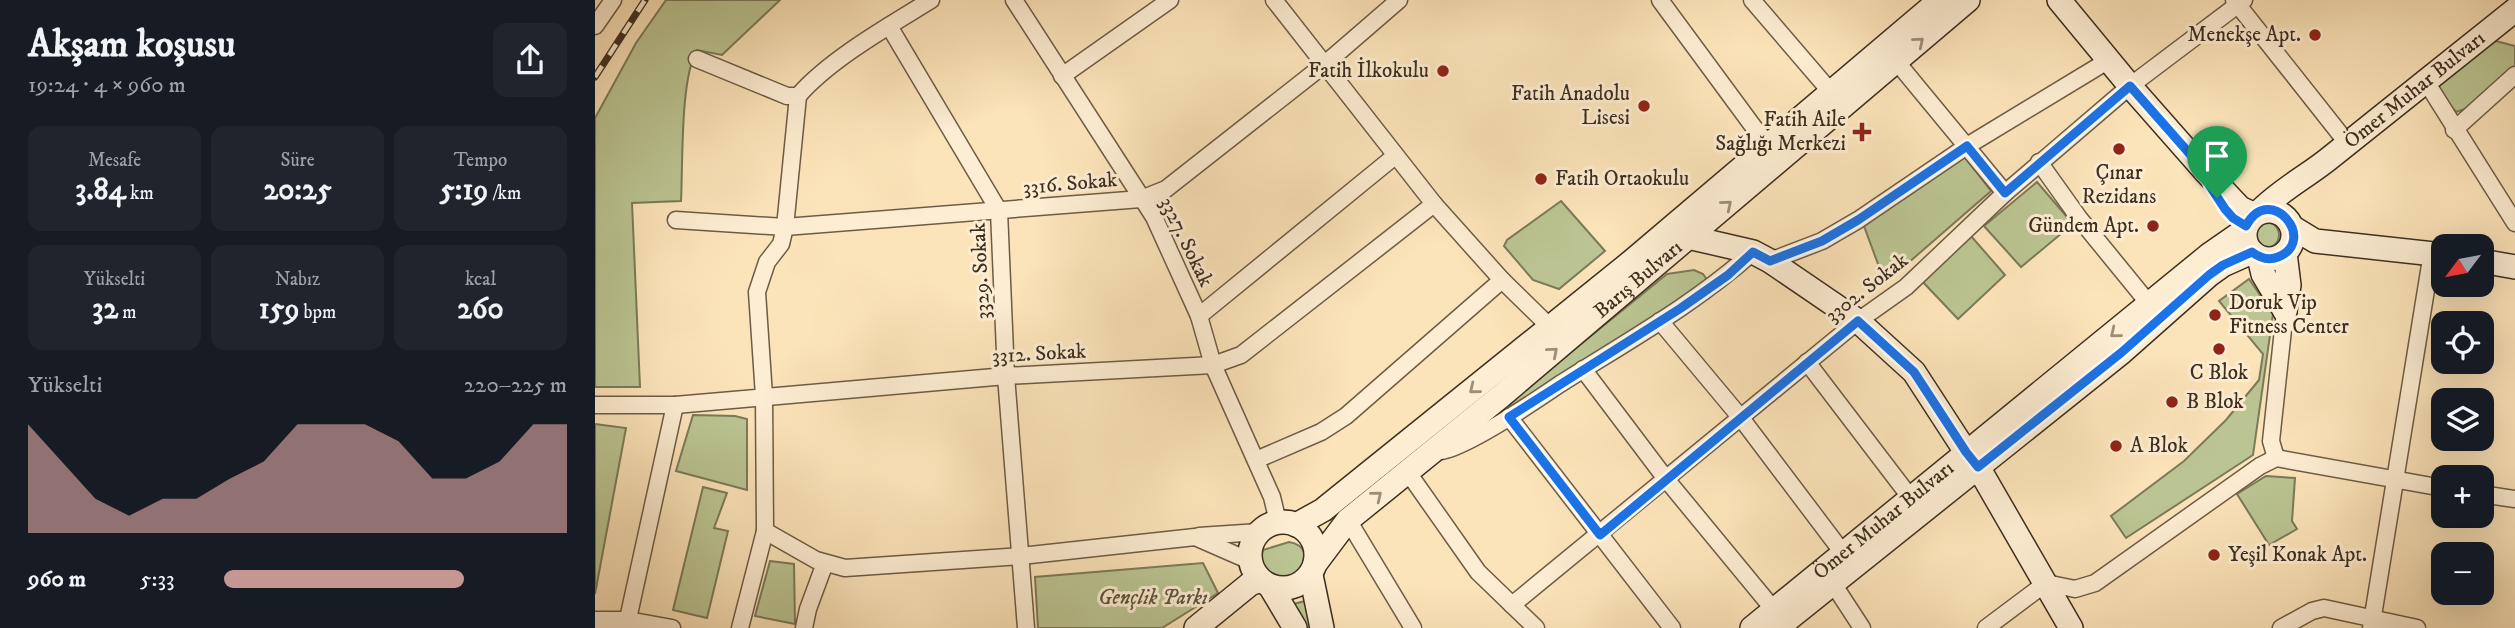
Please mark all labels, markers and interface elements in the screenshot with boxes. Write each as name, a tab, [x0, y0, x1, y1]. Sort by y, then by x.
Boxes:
text: Akşam koşusu	[28, 21, 236, 69]
place label: Menekşe Apt.	[2188, 22, 2301, 48]
button: share	[493, 23, 567, 97]
street label: Ömer Muhar Bulvarı	[2338, 26, 2491, 154]
marker: Menekşe Apt.	[2307, 27, 2323, 43]
one-way arrow	[1910, 38, 1923, 50]
place label: Fatih İlkokulu	[1308, 57, 1429, 84]
marker: Fatih İlkokulu	[1435, 63, 1451, 79]
text: 19:24 · 4 × 960 m	[28, 71, 186, 100]
place label: Fatih Anadolu Lisesi	[1511, 81, 1630, 131]
marker: Fatih Anadolu Lisesi	[1636, 98, 1652, 114]
place label: Fatih Aile Sağlığı Merkezi	[1715, 107, 1846, 157]
marker: Fatih Aile Sağlığı Merkezi	[1852, 122, 1872, 142]
pin	[2187, 126, 2247, 198]
icon: arrive	[2198, 137, 2236, 175]
marker: Çınar Rezidans	[2111, 141, 2127, 157]
text: Mesafe	[88, 149, 141, 172]
text: Süre	[280, 149, 315, 172]
text: Tempo	[454, 149, 507, 172]
place label: Çınar Rezidans	[2082, 160, 2156, 210]
place label: Fatih Ortaokulu	[1555, 166, 1689, 192]
street label: 3316. Sokak	[1022, 167, 1119, 201]
marker: Fatih Ortaokulu	[1533, 171, 1549, 187]
text: 3.84	[75, 172, 126, 209]
text: 20:25	[263, 172, 332, 209]
text: 5:19	[440, 172, 488, 209]
text: km	[126, 182, 154, 205]
text: /km	[488, 182, 521, 205]
street label: 3327. Sokak	[1153, 193, 1219, 292]
one-way arrow	[1718, 201, 1731, 213]
place label: Gündem Apt.	[2028, 213, 2139, 239]
marker: Gündem Apt.	[2145, 218, 2161, 234]
street label: 3329. Sokak	[965, 221, 997, 320]
north arrow	[2431, 234, 2494, 298]
map controls	[2431, 234, 2494, 605]
street label: Barış Bulvarı	[1589, 235, 1688, 324]
street label: 3302. Sokak	[1820, 247, 1914, 328]
text: Yükselti	[84, 268, 145, 291]
text: Nabız	[275, 268, 320, 291]
text: kcal	[465, 268, 496, 291]
place label: Doruk Vip Fitness Center	[2229, 290, 2349, 340]
text: 32	[92, 291, 118, 328]
text: 159	[259, 291, 299, 328]
text: 260	[457, 291, 504, 328]
text: m	[118, 301, 137, 324]
text: bpm	[299, 301, 336, 324]
marker: Doruk Vip Fitness Center	[2207, 307, 2223, 323]
button: locate	[2431, 311, 2494, 374]
one-way arrow	[2110, 325, 2123, 337]
street label: 3312. Sokak	[991, 339, 1087, 369]
marker: C Blok	[2211, 341, 2227, 357]
one-way arrow	[1544, 348, 1557, 360]
place label: C Blok	[2190, 360, 2249, 386]
text: Yükselti	[28, 371, 102, 400]
text: 220–225 m	[464, 371, 567, 400]
one-way arrow	[1469, 381, 1481, 394]
button: layers	[2431, 388, 2494, 451]
place label: B Blok	[2186, 389, 2244, 415]
marker: B Blok	[2164, 394, 2180, 410]
place label: A Blok	[2130, 433, 2188, 459]
marker: A Blok	[2108, 438, 2124, 454]
street label: Ömer Muhar Bulvarı	[1807, 455, 1959, 586]
button: +	[2431, 465, 2494, 528]
one-way arrow	[1369, 492, 1382, 504]
place label: Yeşil Konak Apt.	[2228, 542, 2367, 568]
button: −	[2431, 542, 2494, 605]
marker: Yeşil Konak Apt.	[2206, 547, 2222, 563]
text: 960 m	[28, 565, 86, 594]
text: 5:33	[140, 565, 175, 594]
park label: Gençlik Parkı	[1098, 585, 1208, 611]

